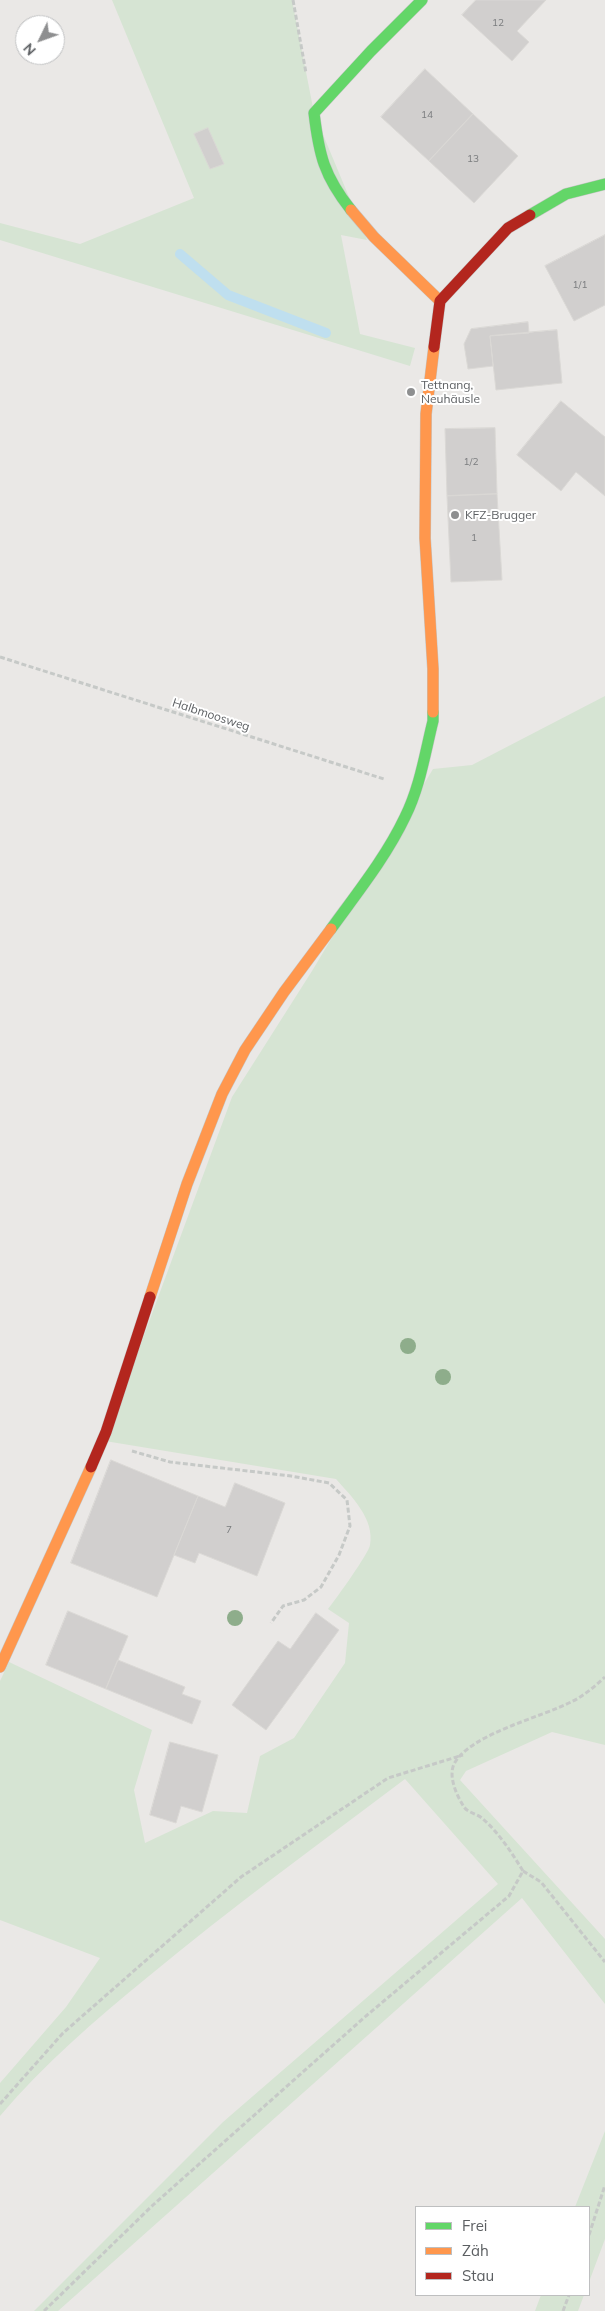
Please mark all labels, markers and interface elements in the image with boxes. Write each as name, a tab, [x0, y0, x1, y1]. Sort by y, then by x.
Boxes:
north arrow	[15, 15, 65, 65]
house number: 12	[492, 17, 504, 29]
text: N	[19, 39, 40, 59]
house number: 14	[421, 109, 433, 121]
house number: 13	[467, 153, 479, 165]
house number: 1/1	[573, 279, 587, 291]
place label: Tettnang, Neuhäusle	[421, 378, 480, 406]
marker: Tettnang, Neuhäusle	[405, 386, 417, 398]
house number: 1/2	[464, 456, 478, 468]
place label: KFZ-Brugger	[465, 508, 536, 522]
marker: KFZ-Brugger	[449, 509, 461, 521]
house number: 1	[471, 532, 477, 544]
street label: Halbmoosweg	[170, 696, 252, 734]
house number: 7	[226, 1524, 232, 1536]
legend	[415, 2206, 590, 2296]
text: Frei	[462, 2216, 487, 2235]
text: Zäh	[462, 2241, 489, 2260]
text: Stau	[462, 2266, 494, 2285]

